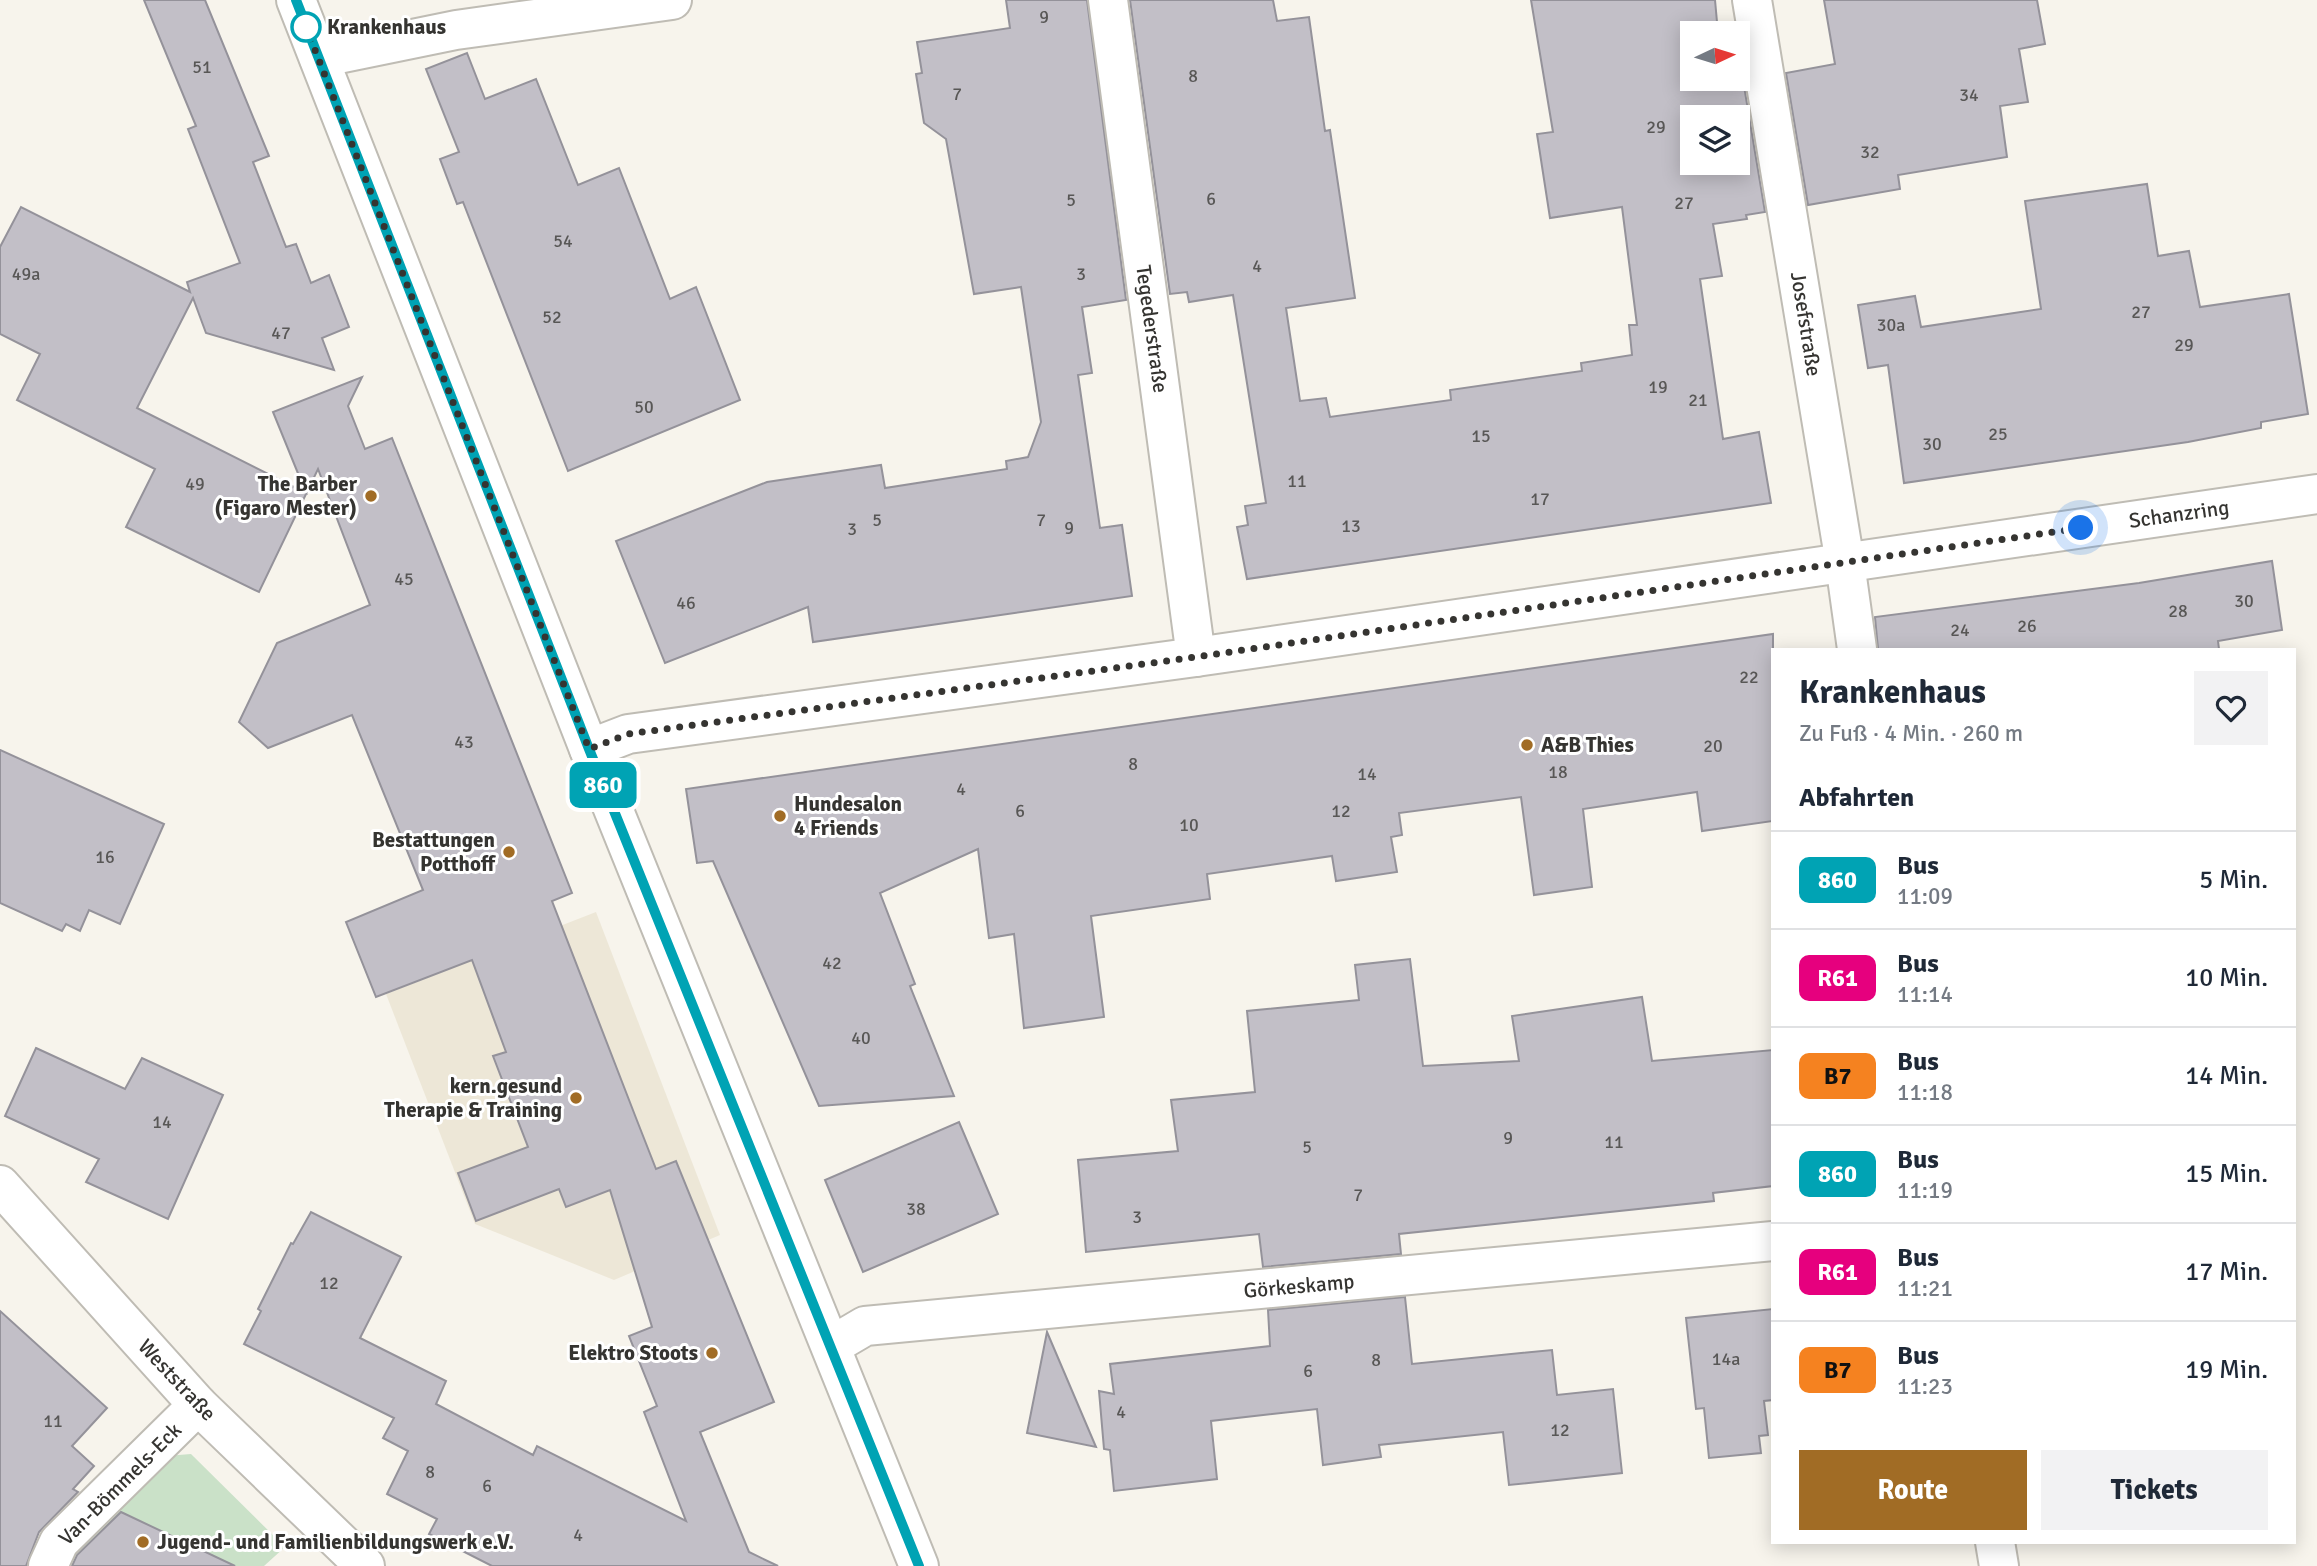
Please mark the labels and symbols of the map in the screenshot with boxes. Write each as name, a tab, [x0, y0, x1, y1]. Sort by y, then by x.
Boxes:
house number: 9	[1039, 6, 1049, 28]
marker: Krankenhaus	[291, 12, 321, 42]
place label: Krankenhaus	[327, 14, 446, 40]
north arrow	[1680, 21, 1750, 91]
house number: 51	[192, 56, 212, 78]
house number: 8	[1188, 65, 1198, 87]
house number: 7	[952, 83, 962, 105]
house number: 34	[1959, 84, 1979, 106]
house number: 29	[1646, 116, 1666, 138]
house number: 32	[1860, 141, 1880, 163]
house number: 6	[1206, 188, 1216, 210]
house number: 5	[1066, 189, 1076, 211]
house number: 27	[1674, 192, 1694, 214]
house number: 54	[553, 230, 573, 252]
house number: 4	[1252, 255, 1262, 277]
house number: 49a	[12, 263, 40, 285]
house number: 3	[1076, 263, 1086, 285]
street label: Tegederstraße	[1130, 264, 1174, 394]
street label: Josefstraße	[1785, 270, 1827, 378]
house number: 27	[2131, 301, 2151, 323]
house number: 52	[542, 306, 562, 328]
house number: 30a	[1877, 314, 1905, 336]
house number: 47	[271, 322, 291, 344]
house number: 29	[2174, 334, 2194, 356]
house number: 19	[1648, 376, 1668, 398]
house number: 21	[1688, 389, 1708, 411]
house number: 50	[634, 396, 654, 418]
house number: 25	[1988, 423, 2008, 445]
house number: 15	[1471, 425, 1491, 447]
house number: 30	[1922, 433, 1942, 455]
house number: 11	[1287, 470, 1307, 492]
place label: The Barber (Figaro Mester)	[214, 471, 358, 521]
house number: 49	[185, 473, 205, 495]
marker: The Barber (Figaro Mester)	[363, 488, 379, 504]
house number: 17	[1530, 488, 1550, 510]
street label: Schanzring	[2127, 494, 2231, 534]
house number: 5	[872, 509, 882, 531]
house number: 7	[1036, 509, 1046, 531]
your location	[2063, 510, 2098, 545]
house number: 13	[1341, 515, 1361, 537]
house number: 9	[1064, 517, 1074, 539]
house number: 3	[847, 518, 857, 540]
house number: 45	[394, 568, 414, 590]
house number: 30	[2234, 590, 2254, 612]
house number: 46	[676, 592, 696, 614]
house number: 28	[2168, 600, 2188, 622]
house number: 26	[2017, 615, 2037, 637]
house number: 24	[1950, 619, 1970, 641]
house number: 22	[1739, 666, 1759, 688]
house number: 43	[454, 731, 474, 753]
place label: A&B Thies	[1541, 732, 1634, 758]
house number: 20	[1703, 735, 1723, 757]
marker: A&B Thies	[1519, 737, 1535, 753]
house number: 8	[1128, 753, 1138, 775]
house number: 18	[1548, 761, 1568, 783]
line badge: 860	[563, 762, 643, 808]
house number: 14	[1357, 763, 1377, 785]
house number: 4	[956, 778, 966, 800]
place label: Hundesalon 4 Friends	[794, 791, 902, 841]
house number: 6	[1015, 800, 1025, 822]
house number: 12	[1331, 800, 1351, 822]
marker: Hundesalon 4 Friends	[772, 808, 788, 824]
house number: 10	[1179, 814, 1199, 836]
place label: Bestattungen Potthoff	[372, 827, 496, 877]
marker: Bestattungen Potthoff	[501, 844, 517, 860]
house number: 16	[95, 846, 115, 868]
house number: 42	[822, 952, 842, 974]
house number: 40	[851, 1027, 871, 1049]
place label: kern.gesund Therapie & Training	[384, 1073, 562, 1123]
marker: kern.gesund Therapie & Training	[568, 1090, 584, 1106]
house number: 14	[152, 1111, 172, 1133]
house number: 9	[1503, 1127, 1513, 1149]
house number: 11	[1604, 1131, 1624, 1153]
house number: 5	[1302, 1136, 1312, 1158]
house number: 7	[1353, 1184, 1363, 1206]
house number: 38	[906, 1198, 926, 1220]
house number: 3	[1132, 1206, 1142, 1228]
street label: Görkeskamp	[1243, 1268, 1355, 1304]
house number: 12	[319, 1272, 339, 1294]
street label: Weststraße	[133, 1334, 221, 1426]
place label: Elektro Stoots	[568, 1340, 698, 1366]
marker: Elektro Stoots	[704, 1345, 720, 1361]
house number: 14a	[1712, 1348, 1740, 1370]
house number: 8	[1371, 1349, 1381, 1371]
house number: 6	[1303, 1360, 1313, 1382]
house number: 4	[1116, 1401, 1126, 1423]
house number: 11	[43, 1410, 63, 1432]
street label: Van-Bömmels-Eck	[53, 1417, 187, 1551]
house number: 12	[1550, 1419, 1570, 1441]
house number: 8	[425, 1461, 435, 1483]
house number: 6	[482, 1475, 492, 1497]
house number: 4	[573, 1524, 583, 1546]
place label: Jugend- und Familienbildungswerk e.V.	[157, 1529, 514, 1555]
marker: Jugend- und Familienbildungswerk e.V.	[135, 1534, 151, 1550]

